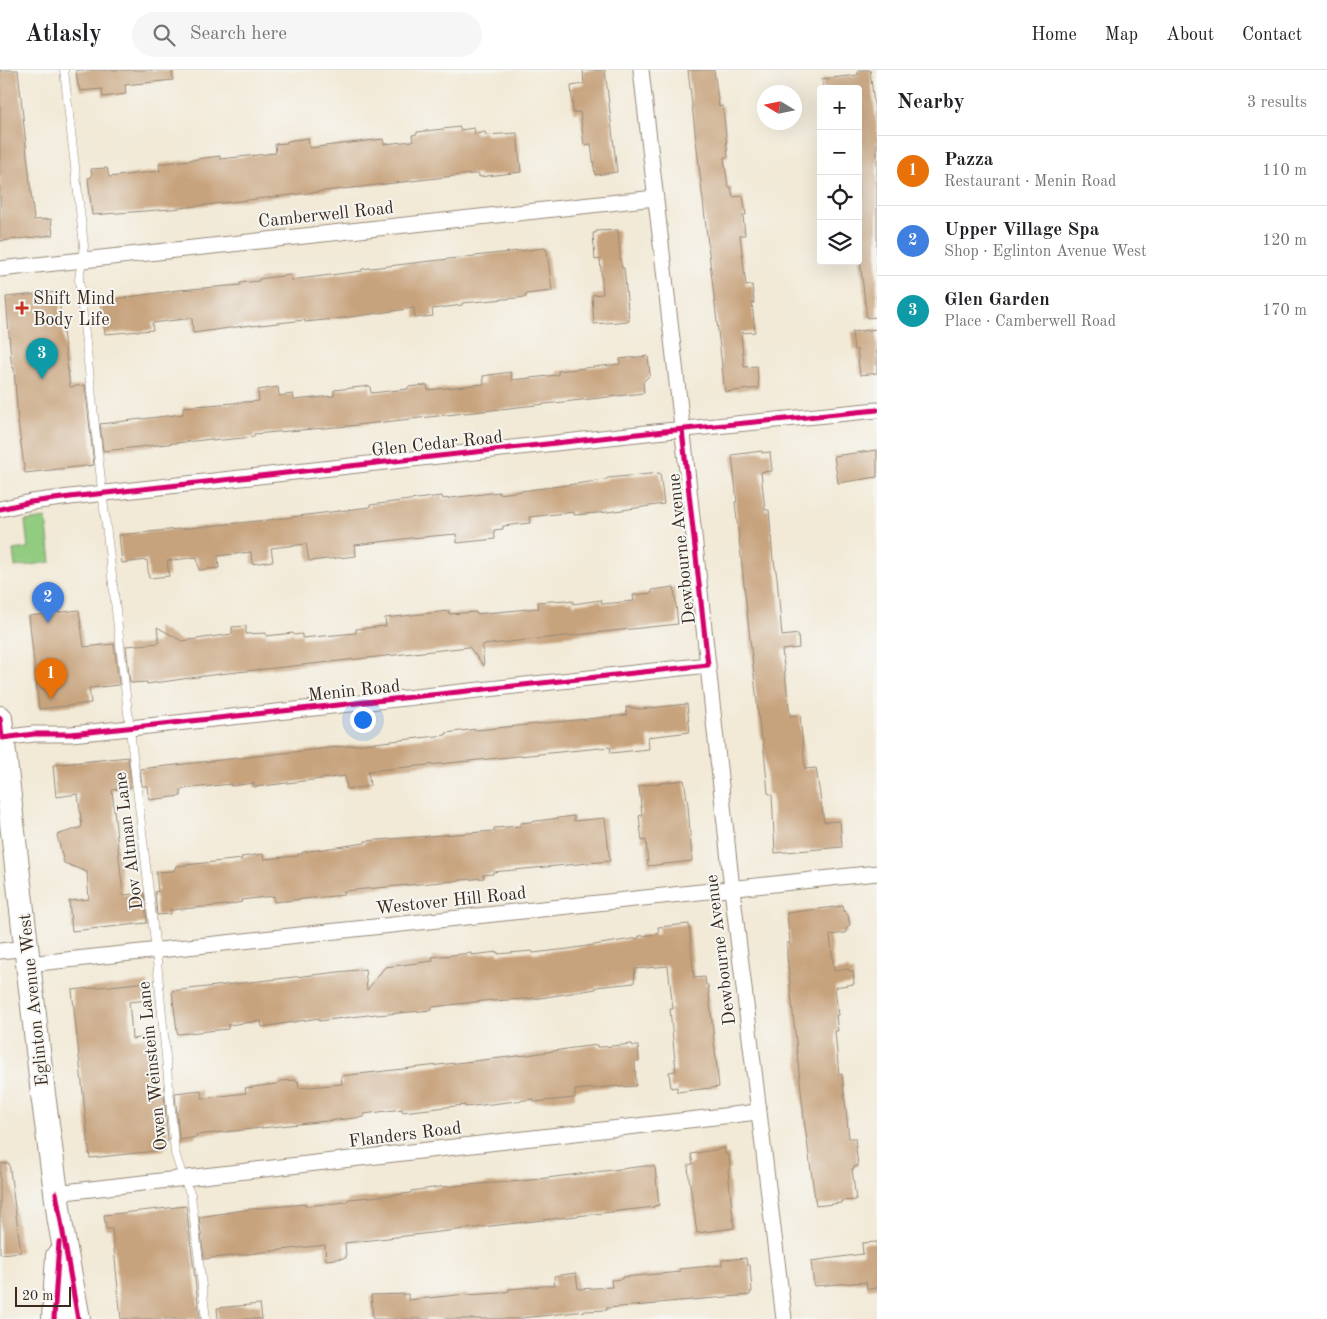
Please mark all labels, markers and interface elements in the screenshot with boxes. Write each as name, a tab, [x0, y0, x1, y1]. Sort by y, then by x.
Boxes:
search box	[132, 12, 482, 57]
icon: search	[150, 21, 178, 49]
text: Atlasly	[25, 23, 102, 47]
text: Search here	[190, 25, 287, 44]
text: Home	[1031, 26, 1077, 44]
text: Map	[1105, 26, 1138, 44]
text: About	[1166, 26, 1214, 44]
text: Contact	[1242, 26, 1302, 44]
north arrow	[757, 85, 802, 130]
map controls	[817, 85, 862, 265]
button: +	[817, 85, 862, 130]
text: Nearby	[897, 92, 965, 113]
text: 3 results	[1247, 95, 1307, 111]
button: −	[817, 130, 862, 175]
text: Pazza	[944, 151, 993, 170]
text: 1	[908, 163, 918, 179]
text: 110 m	[1262, 163, 1307, 179]
text: Restaurant · Menin Road	[944, 174, 1116, 190]
button: locate	[817, 175, 862, 220]
street label: Camberwell Road	[257, 199, 395, 231]
button: layers	[817, 220, 862, 265]
text: Upper Village Spa	[944, 221, 1099, 240]
text: 2	[908, 233, 918, 249]
text: 120 m	[1262, 233, 1307, 249]
text: Shop · Eglinton Avenue West	[944, 244, 1147, 260]
place label: Shift Mind Body Life	[33, 290, 115, 329]
text: Glen Garden	[944, 291, 1050, 310]
marker: Shift Mind Body Life	[15, 301, 29, 315]
text: 3	[908, 303, 918, 319]
text: 170 m	[1262, 303, 1307, 319]
text: Place · Camberwell Road	[944, 314, 1116, 330]
pin: 3	[26, 338, 58, 379]
street label: Glen Cedar Road	[371, 428, 504, 460]
street label: Dewbourne Avenue	[665, 473, 699, 625]
pin: 2	[32, 582, 64, 623]
pin: 1	[35, 658, 67, 699]
street label: Menin Road	[307, 677, 401, 705]
your location	[350, 707, 376, 733]
street label: Dov Altman Lane	[112, 771, 146, 911]
street label: Dewbourne Avenue	[703, 874, 739, 1026]
street label: Westover Hill Road	[375, 884, 527, 918]
street label: Eglinton Avenue West	[16, 913, 52, 1087]
street label: Owen Weinstein Lane	[135, 980, 171, 1151]
street label: Flanders Road	[348, 1119, 463, 1151]
scale bar	[15, 1284, 71, 1307]
text: 20 m	[22, 1289, 53, 1303]

